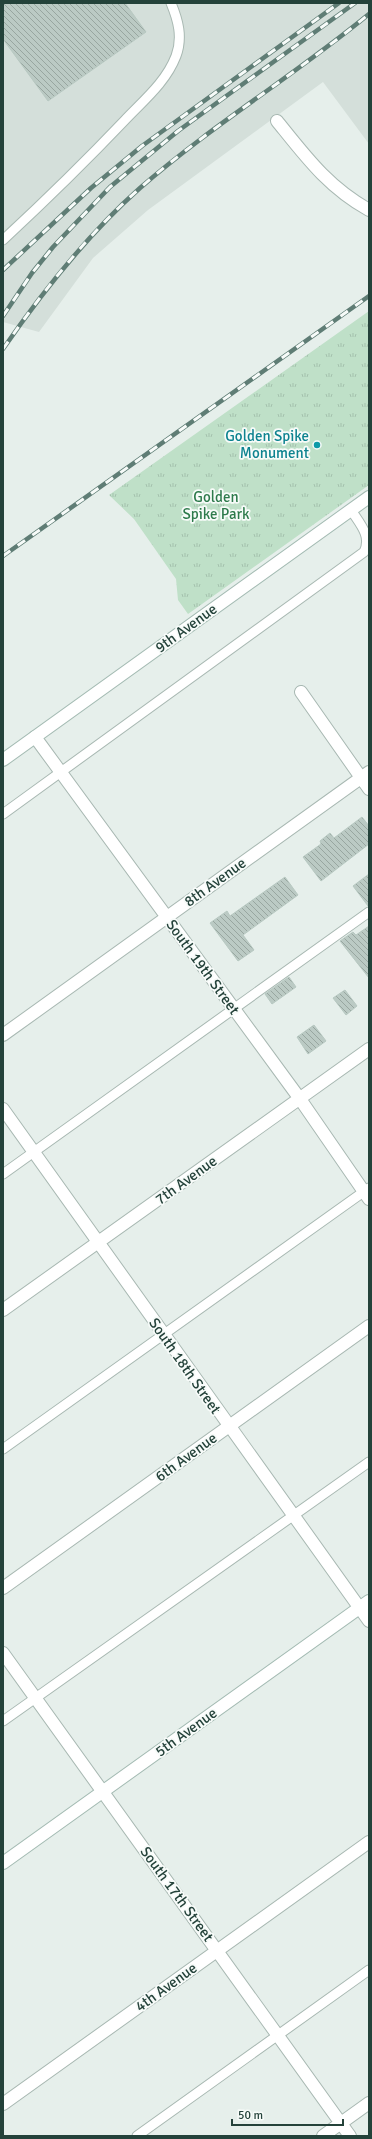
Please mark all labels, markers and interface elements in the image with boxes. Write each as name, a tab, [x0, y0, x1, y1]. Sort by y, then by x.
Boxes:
place label: Golden Spike Monument	[225, 427, 309, 462]
marker: Golden Spike Monument	[312, 440, 322, 450]
park label: Golden Spike Park	[182, 488, 250, 523]
street label: 9th Avenue	[152, 600, 220, 656]
street label: 8th Avenue	[181, 854, 249, 910]
street label: South 19th Street	[162, 916, 244, 1018]
street label: 7th Avenue	[152, 1152, 220, 1208]
street label: South 18th Street	[145, 1315, 225, 1417]
street label: 6th Avenue	[152, 1429, 220, 1485]
street label: 5th Avenue	[152, 1704, 220, 1760]
street label: South 17th Street	[136, 1843, 218, 1945]
street label: 4th Avenue	[132, 1959, 200, 2015]
scale bar	[232, 2101, 343, 2127]
text: 50 m	[238, 2108, 263, 2123]

